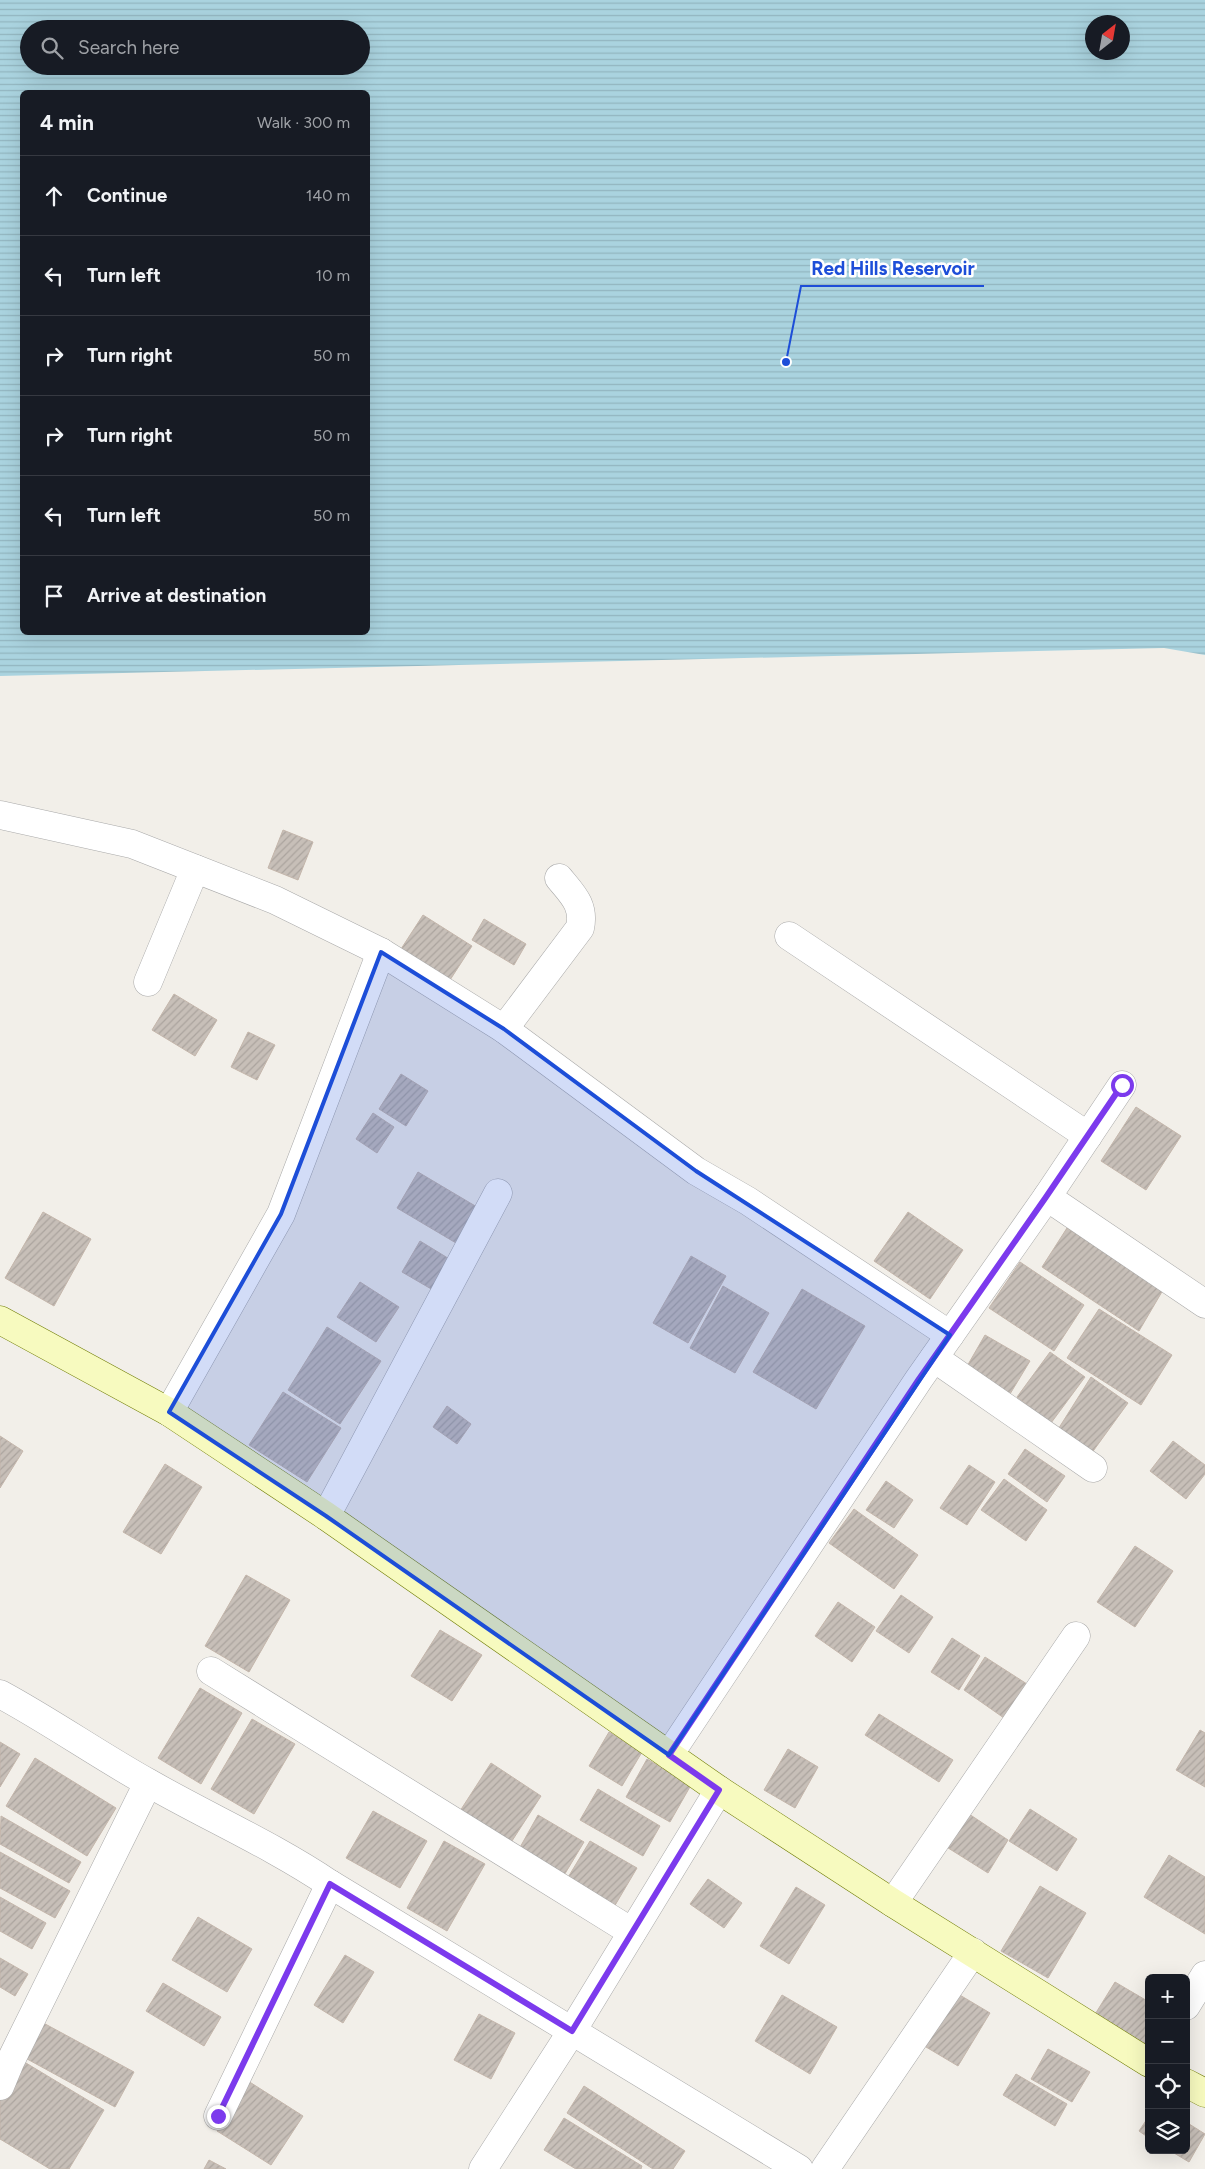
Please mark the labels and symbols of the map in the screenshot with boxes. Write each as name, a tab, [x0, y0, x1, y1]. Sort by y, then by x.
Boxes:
north arrow	[1085, 15, 1130, 60]
callout: Red Hills Reservoir	[801, 252, 984, 286]
text: Red Hills Reservoir	[811, 257, 975, 280]
route start	[1111, 1074, 1134, 1097]
route end	[207, 2105, 230, 2128]

